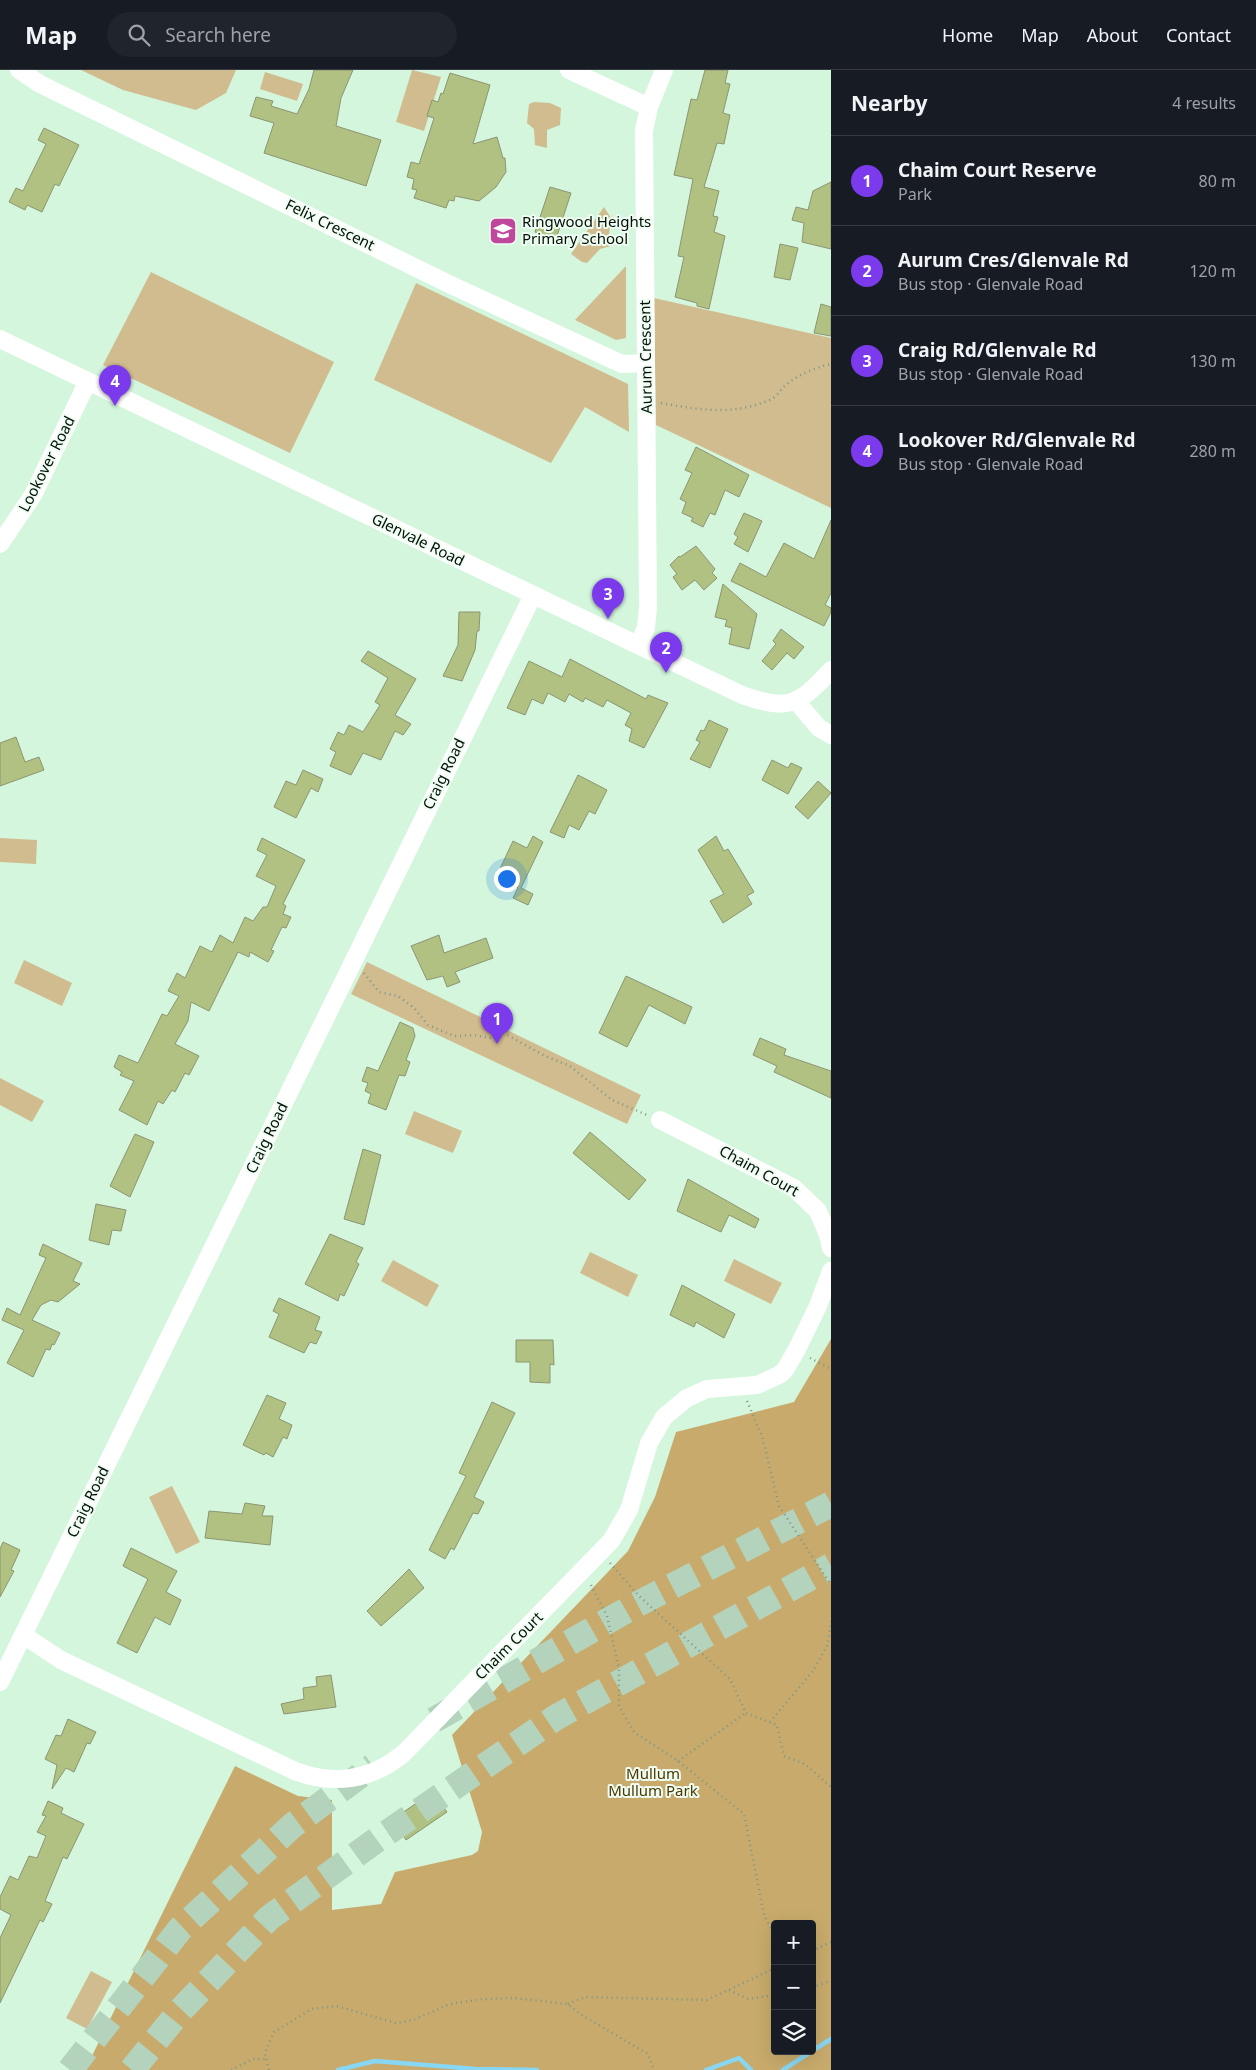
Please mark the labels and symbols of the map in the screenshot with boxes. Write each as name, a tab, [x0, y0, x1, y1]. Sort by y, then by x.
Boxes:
street label: Felix Crescent	[282, 194, 379, 255]
place label: Ringwood Heights Primary School	[522, 211, 651, 248]
school or university icon: Ringwood Heights Primary School	[488, 216, 518, 246]
street label: Aurum Crescent	[634, 299, 656, 414]
pin: 4	[99, 365, 131, 406]
street label: Lookover Road	[13, 412, 79, 515]
street label: Glenvale Road	[369, 508, 468, 570]
pin: 3	[592, 578, 624, 619]
pin: 2	[650, 632, 682, 673]
street label: Craig Road	[417, 735, 469, 812]
your location	[494, 866, 520, 892]
pin: 1	[481, 1003, 513, 1044]
street label: Craig Road	[240, 1099, 292, 1176]
street label: Chaim Court	[716, 1140, 803, 1201]
street label: Craig Road	[61, 1463, 113, 1540]
street label: Chaim Court	[470, 1607, 547, 1684]
park label: Mullum Mullum Park	[608, 1763, 698, 1800]

